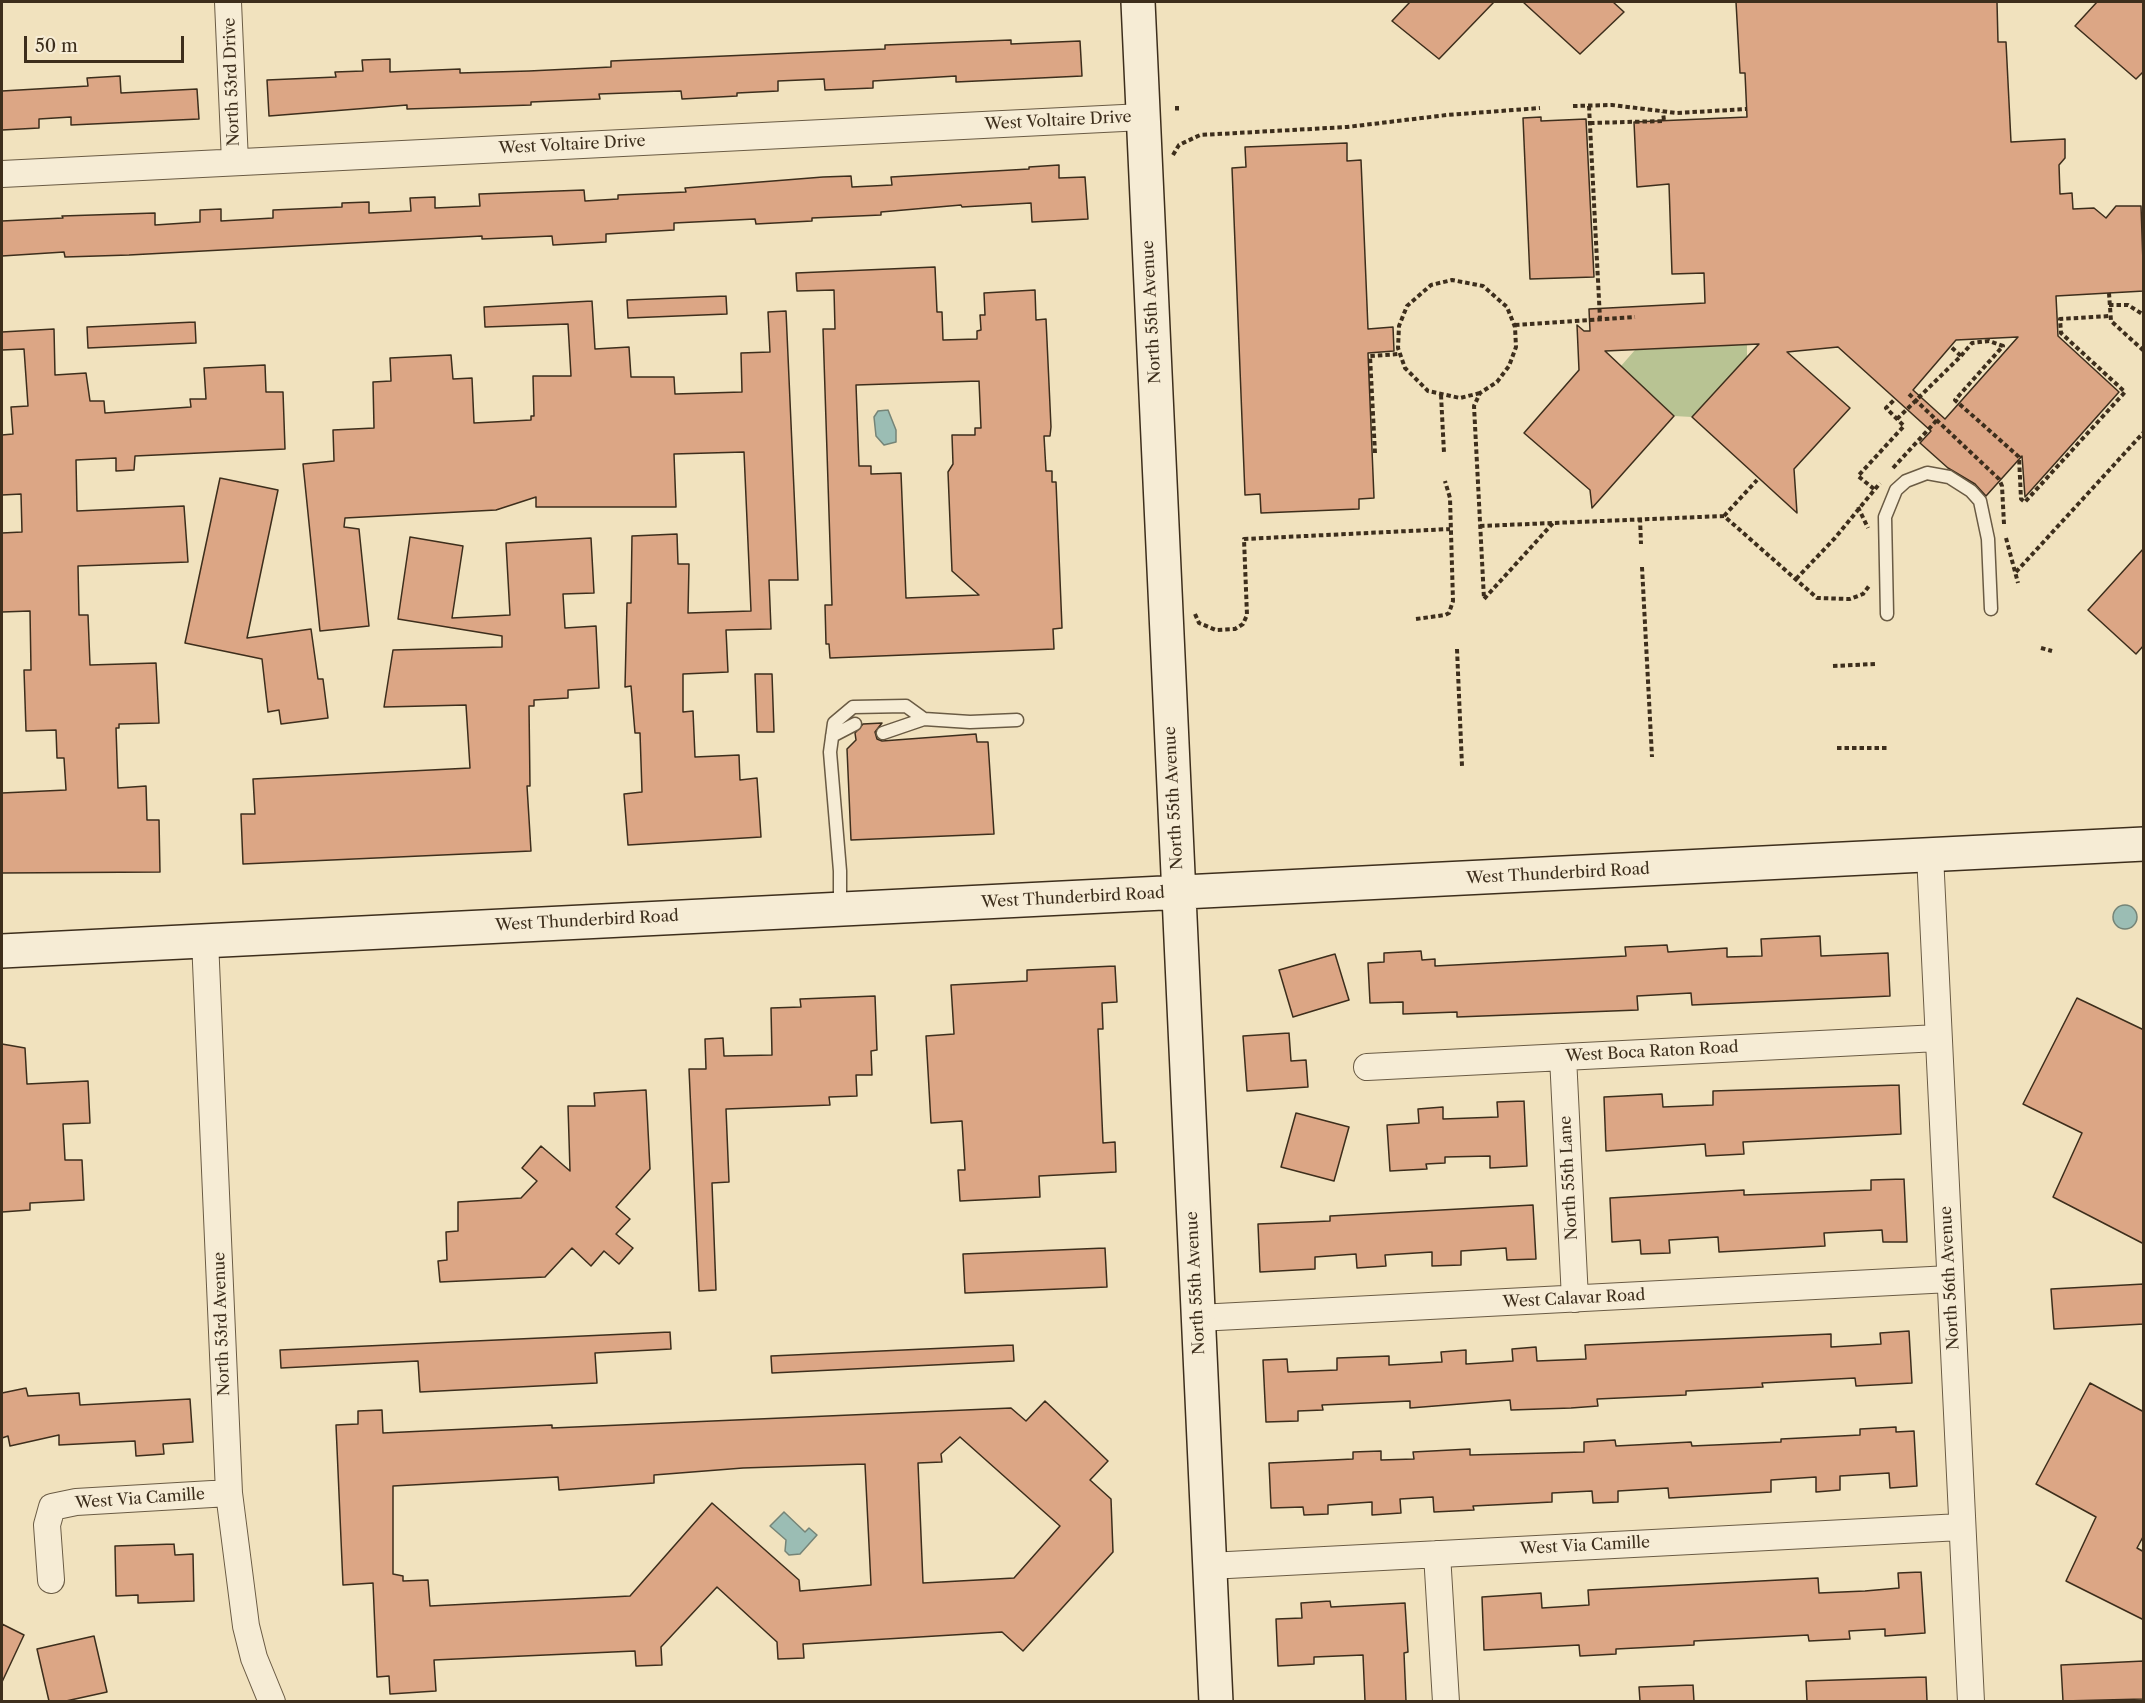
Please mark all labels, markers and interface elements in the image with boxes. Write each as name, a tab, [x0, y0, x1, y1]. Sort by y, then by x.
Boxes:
street label: North 53rd Drive	[220, 17, 244, 147]
scale bar	[27, 24, 188, 62]
text: 50 m	[35, 35, 78, 57]
street label: West Voltaire Drive	[984, 108, 1132, 134]
street label: West Voltaire Drive	[498, 132, 646, 158]
street label: North 55th Avenue	[1139, 240, 1165, 384]
street label: North 55th Avenue	[1161, 726, 1187, 870]
street label: West Thunderbird Road	[1466, 860, 1650, 888]
street label: West Thunderbird Road	[981, 884, 1165, 912]
street label: West Thunderbird Road	[495, 907, 679, 935]
street label: West Boca Raton Road	[1565, 1038, 1739, 1066]
street label: North 55th Lane	[1556, 1115, 1582, 1241]
street label: North 56th Avenue	[1937, 1206, 1963, 1350]
street label: North 55th Avenue	[1183, 1211, 1209, 1355]
street label: North 53rd Avenue	[210, 1252, 234, 1396]
street label: West Calavar Road	[1502, 1286, 1646, 1312]
street label: West Via Camille	[74, 1485, 206, 1513]
street label: West Via Camille	[1520, 1533, 1650, 1559]

